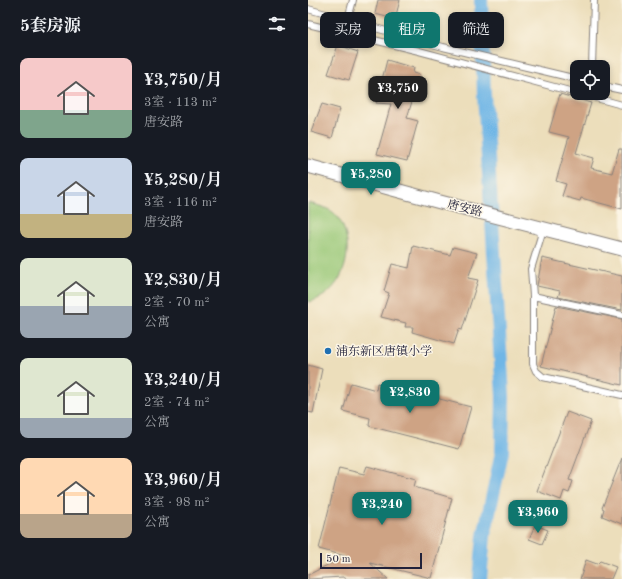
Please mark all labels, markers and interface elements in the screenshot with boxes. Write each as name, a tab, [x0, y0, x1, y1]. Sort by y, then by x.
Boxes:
chip: 买房	[320, 12, 376, 48]
chip: 租房	[384, 12, 440, 48]
chip: 筛选	[448, 12, 504, 48]
icon: filters	[266, 13, 288, 35]
text: 5套房源	[20, 18, 81, 35]
map controls	[570, 60, 610, 100]
button: locate	[570, 60, 610, 100]
text: ¥3,750/月	[144, 72, 223, 89]
icon: home	[52, 74, 100, 122]
pin: ¥3,750	[365, 76, 431, 110]
text: ¥3,750	[377, 82, 419, 95]
text: 3室 · 113 m²	[144, 96, 217, 109]
text: 唐安路	[144, 116, 183, 129]
pin: ¥5,280	[338, 162, 404, 196]
text: ¥5,280	[350, 168, 392, 181]
text: ¥5,280/月	[144, 172, 223, 189]
icon: home	[52, 174, 100, 222]
text: 3室 · 116 m²	[144, 196, 217, 209]
street label: 唐安路	[446, 197, 484, 219]
text: 唐安路	[144, 216, 183, 229]
text: ¥2,830/月	[144, 272, 223, 289]
icon: home	[52, 274, 100, 322]
text: 2室 · 70 m²	[144, 296, 209, 309]
text: 公寓	[144, 316, 170, 329]
place label: 浦东新区唐镇小学	[336, 344, 432, 358]
marker: 浦东新区唐镇小学	[323, 346, 333, 356]
text: ¥3,240/月	[144, 372, 223, 389]
icon: home	[52, 374, 100, 422]
pin: ¥2,830	[377, 380, 443, 414]
text: ¥2,830	[389, 386, 431, 399]
text: 2室 · 74 m²	[144, 396, 209, 409]
text: 公寓	[144, 416, 170, 429]
text: ¥3,960/月	[144, 472, 223, 489]
icon: home	[52, 474, 100, 522]
pin: ¥3,240	[349, 492, 415, 526]
text: 3室 · 98 m²	[144, 496, 209, 509]
text: ¥3,240	[361, 498, 403, 511]
pin: ¥3,960	[505, 500, 571, 534]
text: ¥3,960	[517, 506, 559, 519]
text: 公寓	[144, 516, 170, 529]
scale bar	[320, 551, 422, 570]
text: 50 m	[326, 554, 351, 565]

